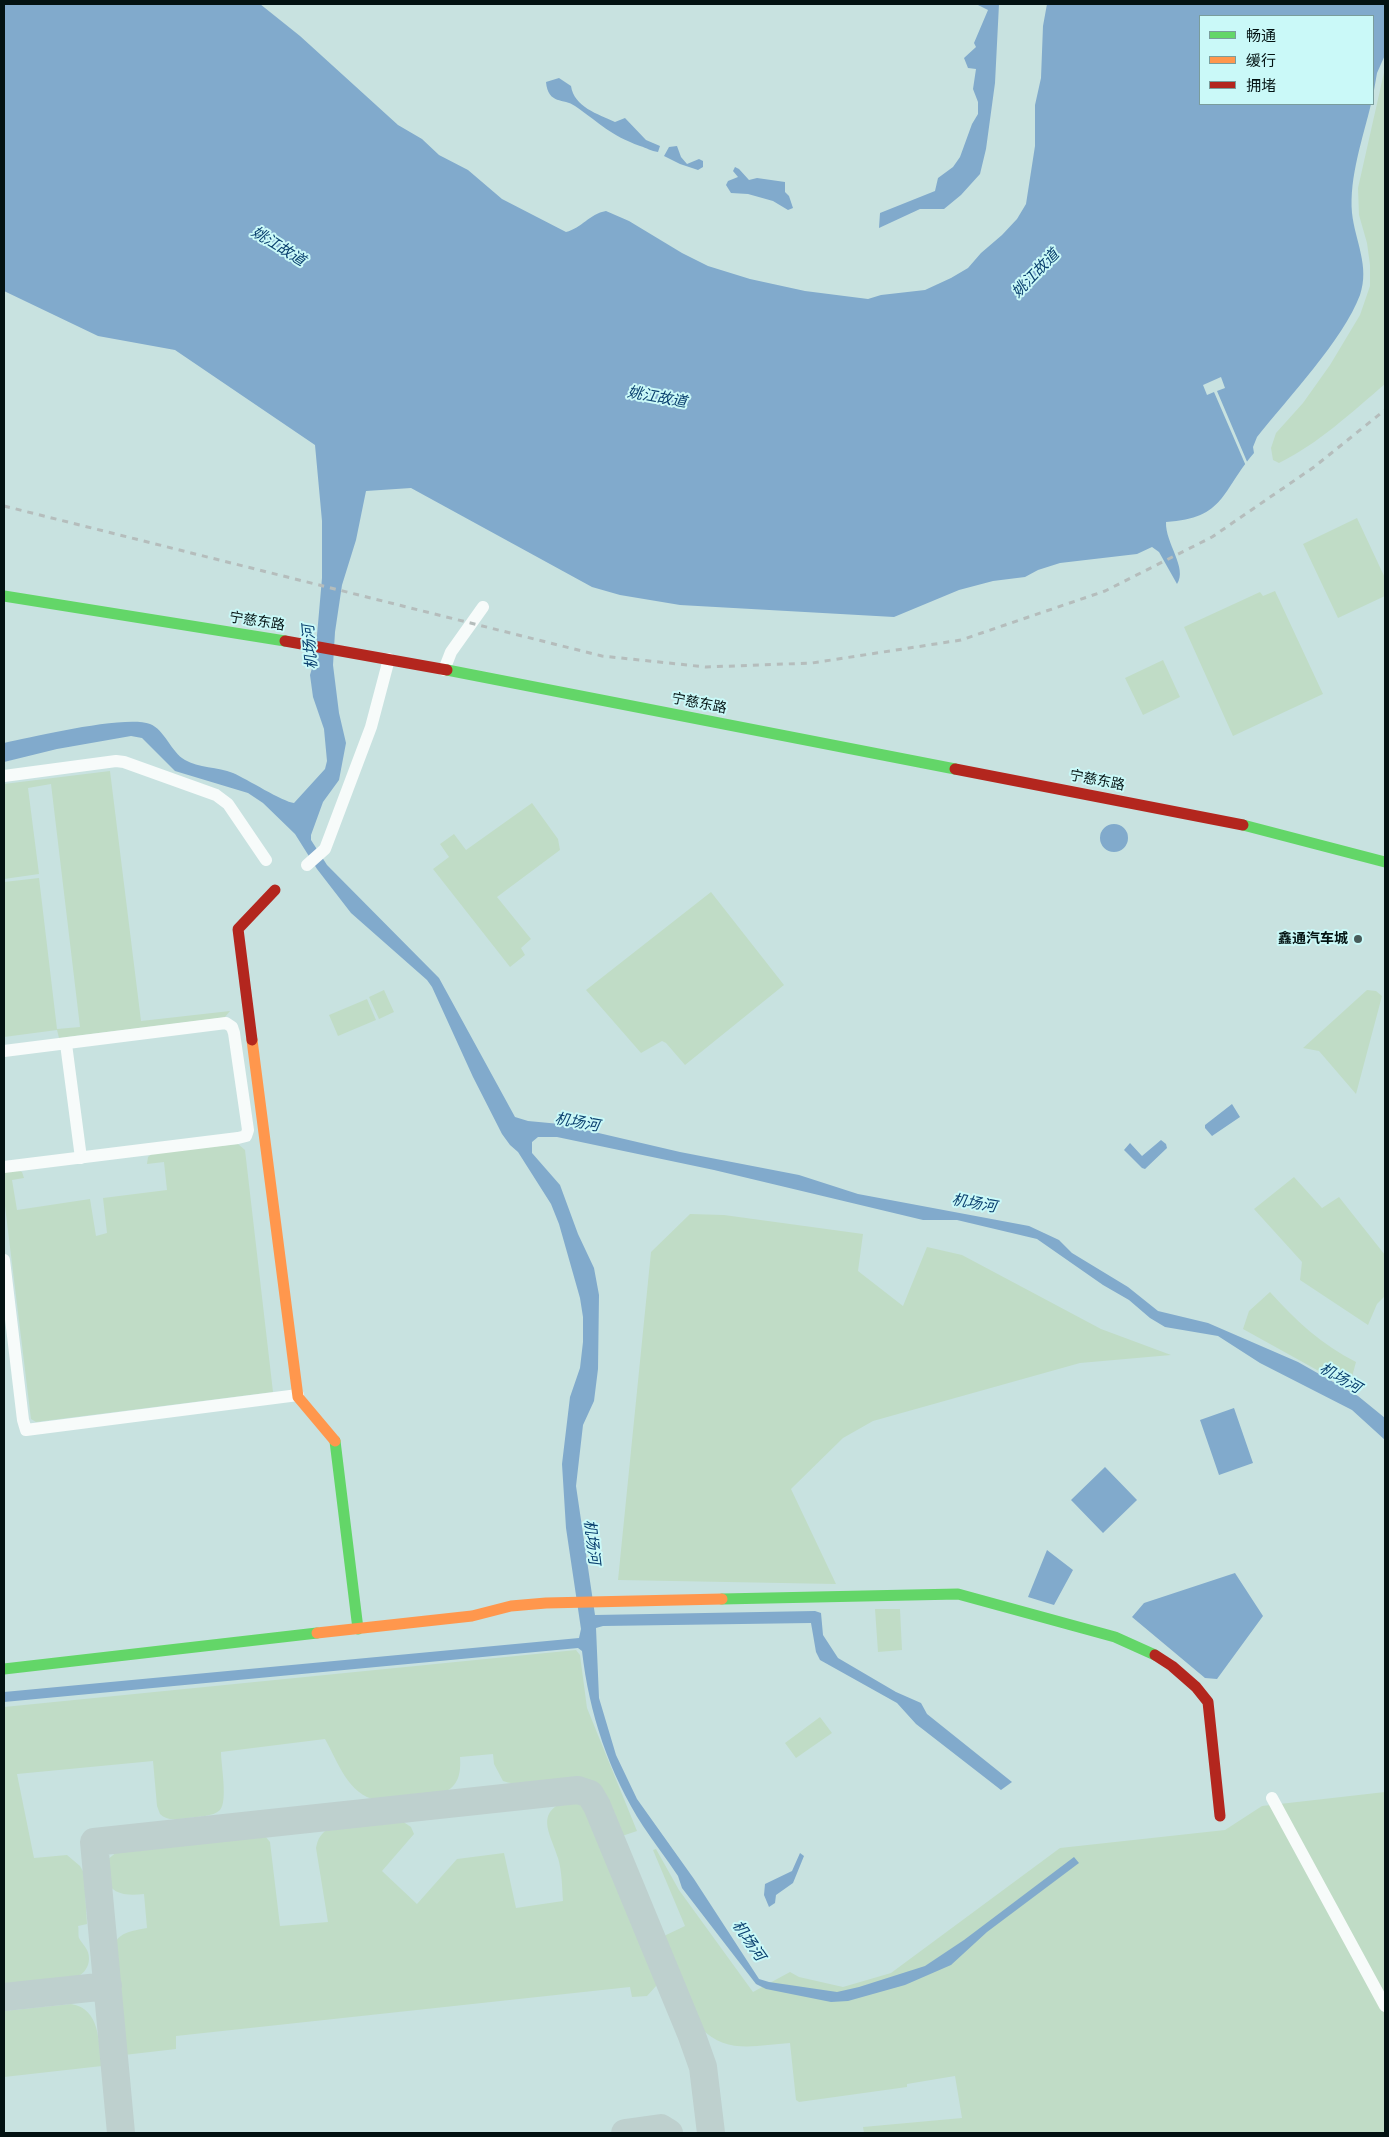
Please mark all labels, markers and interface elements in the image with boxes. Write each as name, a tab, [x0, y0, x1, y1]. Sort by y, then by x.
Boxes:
legend	[1199, 15, 1374, 105]
text: 畅通	[1246, 27, 1276, 45]
text: 缓行	[1246, 52, 1276, 70]
text: 拥堵	[1246, 77, 1276, 95]
water label: 姚江故道	[248, 223, 308, 271]
water label: 姚江故道	[1009, 246, 1063, 302]
water label: 姚江故道	[626, 384, 688, 412]
street label: 宁慈东路	[228, 609, 286, 635]
water label: 机场河	[300, 624, 322, 670]
street label: 宁慈东路	[670, 690, 728, 718]
street label: 宁慈东路	[1068, 767, 1126, 795]
place label: 鑫通汽车城	[1278, 931, 1348, 947]
marker: 鑫通汽车城	[1352, 933, 1364, 945]
water label: 机场河	[553, 1110, 601, 1136]
water label: 机场河	[950, 1191, 998, 1217]
water label: 机场河	[1316, 1360, 1364, 1398]
water label: 机场河	[579, 1519, 603, 1565]
water label: 机场河	[728, 1917, 768, 1965]

